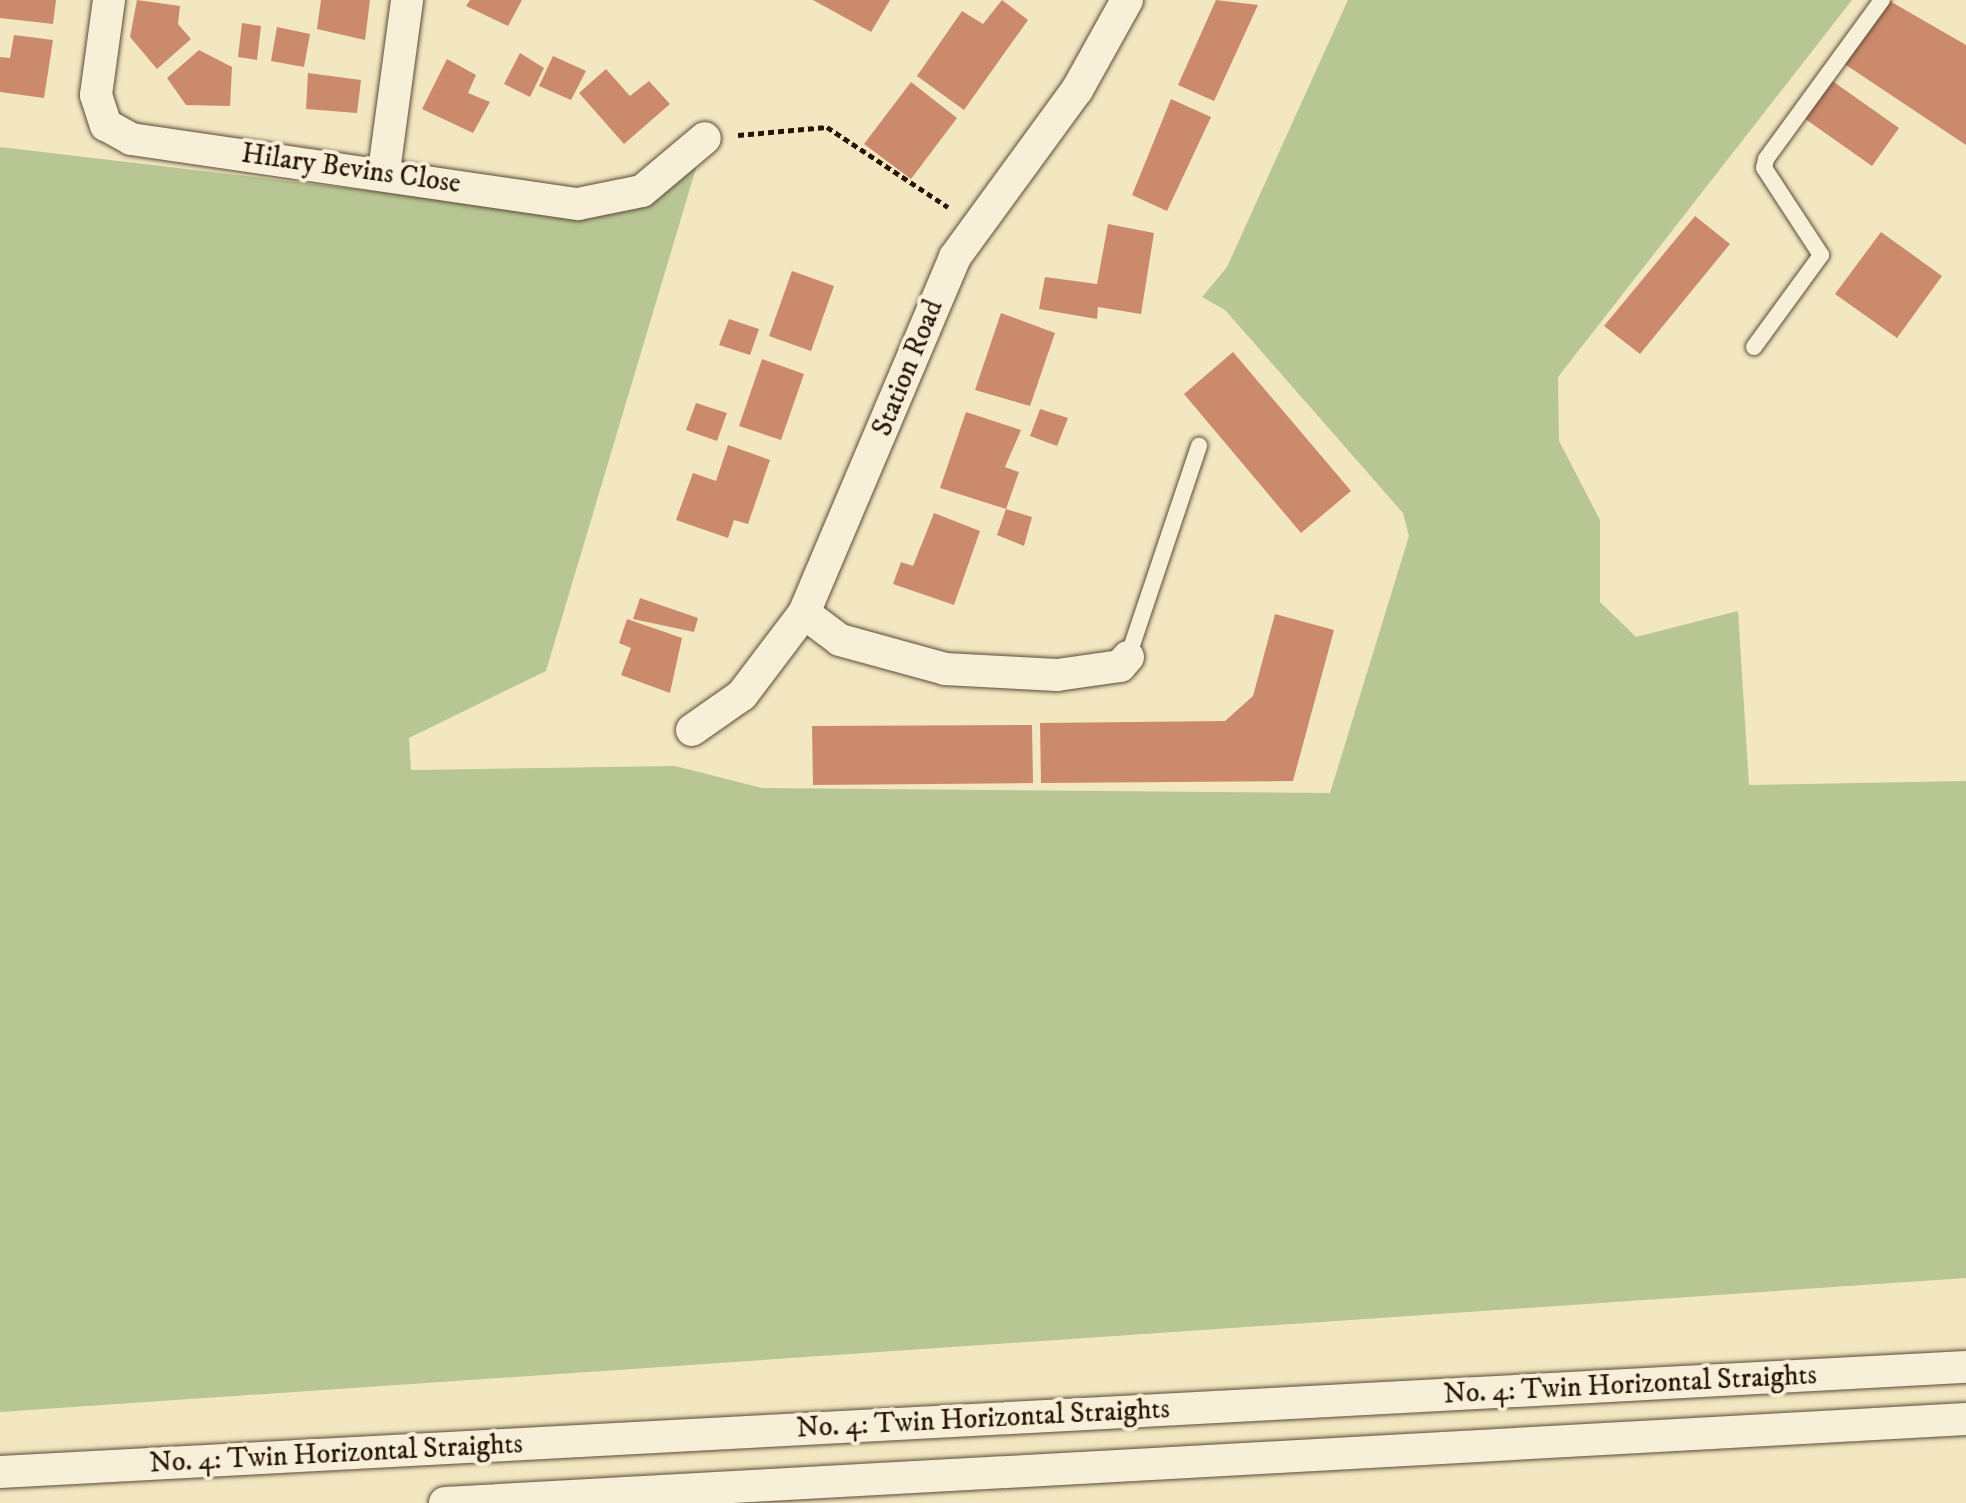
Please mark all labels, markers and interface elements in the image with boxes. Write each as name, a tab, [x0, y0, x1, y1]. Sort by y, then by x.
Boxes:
street label: Hilary Bevins Close	[239, 137, 463, 201]
street label: Station Road	[865, 295, 951, 441]
street label: No. 4: Twin Horizontal Straights	[1443, 1358, 1817, 1412]
street label: No. 4: Twin Horizontal Straights	[796, 1392, 1170, 1446]
street label: No. 4: Twin Horizontal Straights	[149, 1427, 523, 1481]

